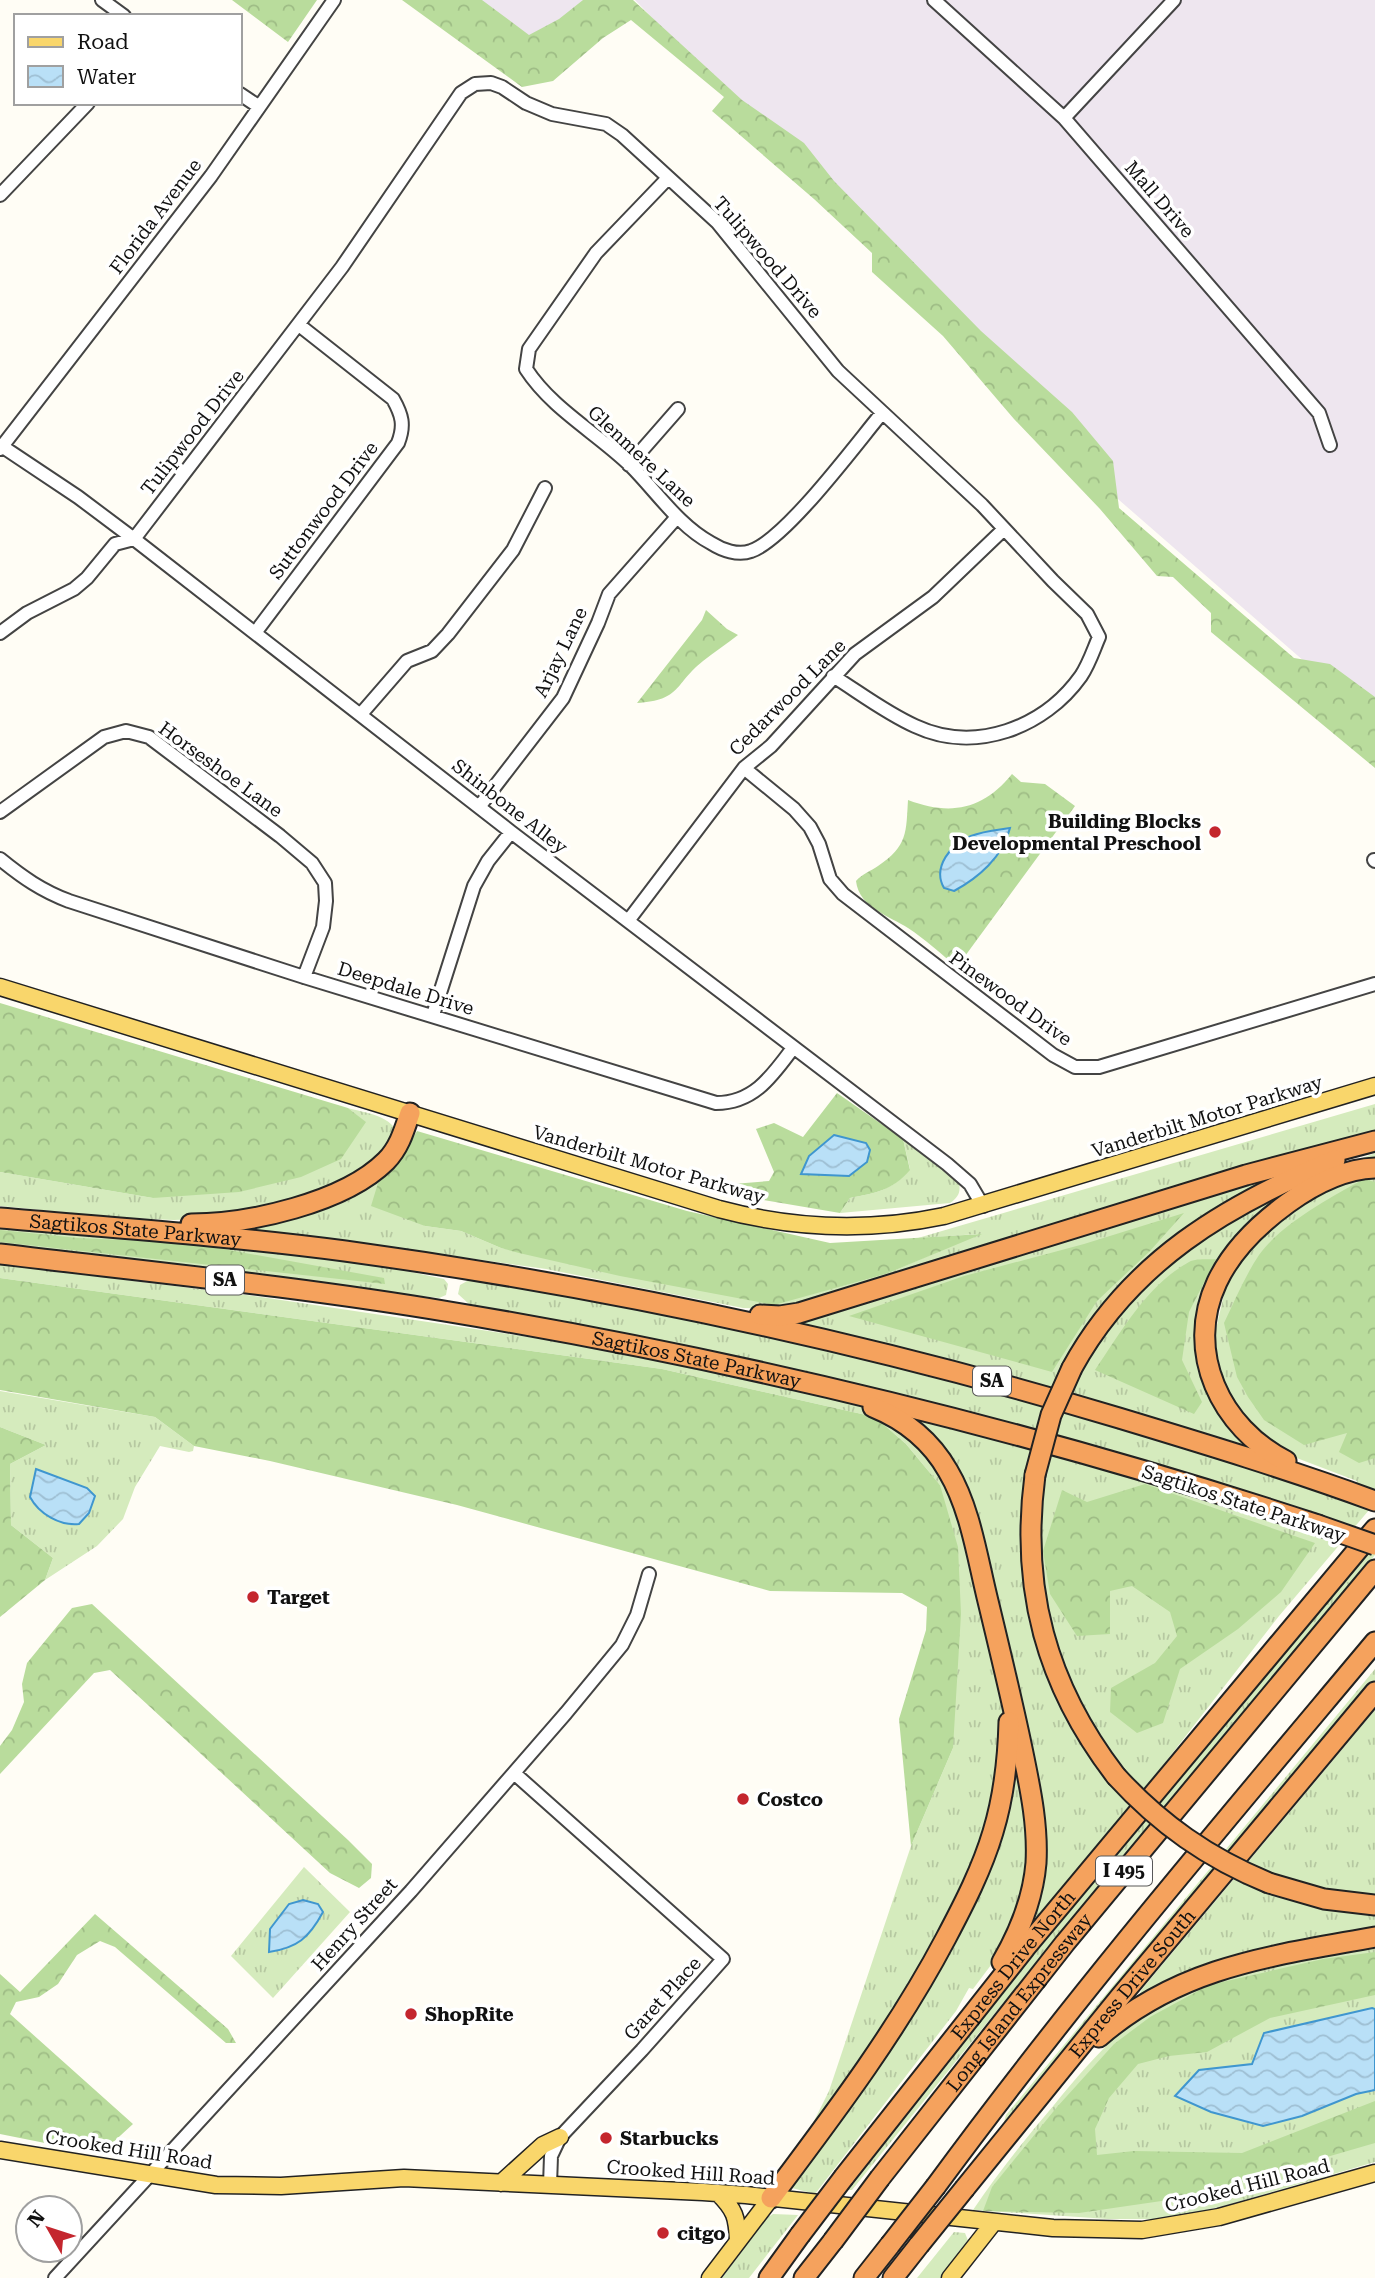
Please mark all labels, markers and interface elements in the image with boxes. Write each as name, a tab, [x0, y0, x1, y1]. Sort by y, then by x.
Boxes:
legend	[14, 14, 242, 105]
text: Road	[77, 30, 129, 54]
text: Water	[77, 65, 137, 89]
street label: Florida Avenue	[105, 154, 206, 278]
street label: Mall Drive	[1120, 156, 1199, 242]
street label: Tulipwood Drive	[709, 192, 827, 323]
street label: Tulipwood Drive	[136, 365, 249, 500]
street label: Glenmere Lane	[583, 401, 700, 512]
street label: Suttonwood Drive	[264, 437, 383, 584]
street label: Arjay Lane	[529, 603, 592, 701]
street label: Cedarwood Lane	[724, 634, 850, 760]
street label: Horseshoe Lane	[154, 717, 287, 822]
street label: Shinbone Alley	[447, 754, 573, 859]
place label: Building Blocks Developmental Preschool	[952, 810, 1201, 855]
marker: Building Blocks Developmental Preschool	[1207, 824, 1223, 840]
street label: Pinewood Drive	[945, 946, 1077, 1051]
street label: Deepdale Drive	[335, 957, 477, 1020]
street label: Vanderbilt Motor Parkway	[1089, 1070, 1326, 1163]
street label: Vanderbilt Motor Parkway	[530, 1120, 768, 1209]
street label: Sagtikos State Parkway	[28, 1210, 243, 1251]
road number: SA	[206, 1266, 244, 1294]
street label: Sagtikos State Parkway	[590, 1327, 804, 1393]
road number: SA	[973, 1366, 1011, 1396]
street label: Sagtikos State Parkway	[1139, 1460, 1349, 1547]
place label: Target	[267, 1586, 330, 1609]
marker: Target	[245, 1589, 261, 1605]
place label: Costco	[757, 1788, 823, 1811]
marker: Costco	[735, 1791, 751, 1807]
road number: I 495	[1096, 1856, 1152, 1885]
street label: Henry Street	[307, 1873, 402, 1976]
street label: Express Drive North	[946, 1886, 1080, 2044]
street label: Express Drive South	[1064, 1905, 1200, 2063]
street label: Long Island Expressway	[942, 1908, 1097, 2096]
street label: Garet Place	[619, 1952, 706, 2045]
place label: ShopRite	[425, 2003, 514, 2026]
marker: ShopRite	[403, 2006, 419, 2022]
street label: Crooked Hill Road	[44, 2125, 214, 2174]
place label: Starbucks	[620, 2127, 719, 2150]
marker: Starbucks	[598, 2130, 614, 2146]
street label: Crooked Hill Road	[1162, 2154, 1332, 2217]
street label: Crooked Hill Road	[606, 2155, 776, 2190]
north arrow	[14, 2194, 84, 2264]
text: N	[23, 2205, 50, 2232]
place label: citgo	[677, 2222, 726, 2245]
marker: citgo	[655, 2225, 671, 2241]

